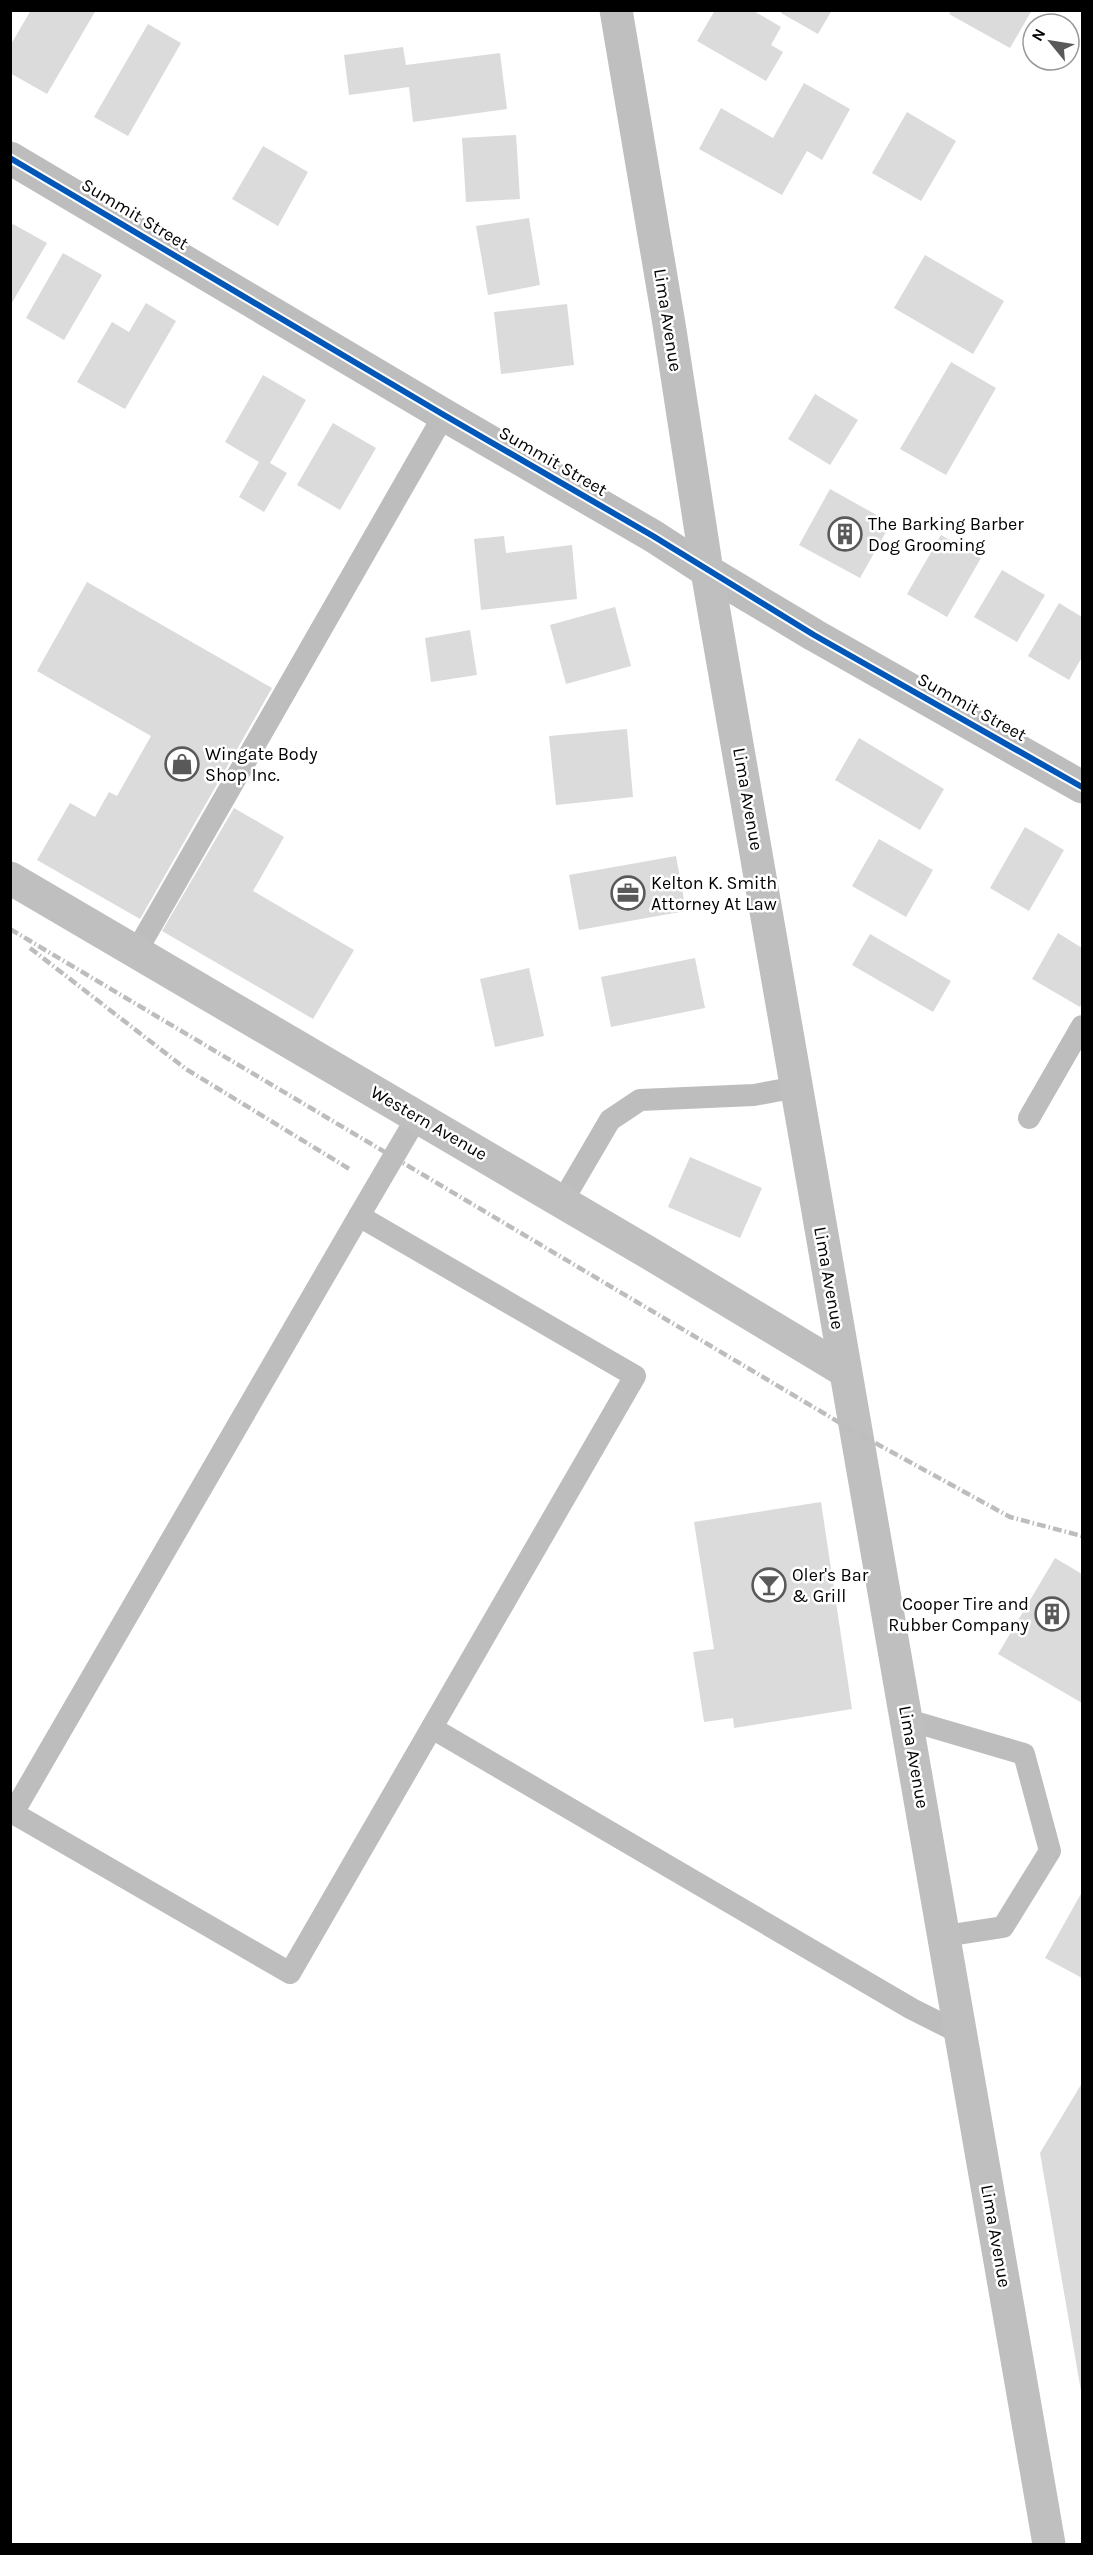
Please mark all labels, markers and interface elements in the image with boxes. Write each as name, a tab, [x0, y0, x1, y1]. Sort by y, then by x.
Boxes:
north arrow	[1021, 12, 1081, 72]
text: N	[1027, 25, 1050, 44]
street label: Summit Street	[77, 173, 193, 255]
street label: Lima Avenue	[649, 267, 687, 373]
street label: Summit Street	[495, 421, 611, 501]
place label: The Barking Barber Dog Grooming	[868, 513, 1024, 556]
building icon: The Barking Barber Dog Grooming	[827, 516, 863, 552]
street label: Summit Street	[914, 668, 1031, 746]
place label: Wingate Body Shop Inc.	[205, 743, 318, 786]
shop icon: Wingate Body Shop Inc.	[164, 746, 200, 782]
street label: Lima Avenue	[728, 746, 768, 852]
place label: Kelton K. Smith Attorney At Law	[651, 872, 777, 915]
office icon: Kelton K. Smith Attorney At Law	[610, 875, 646, 911]
street label: Western Avenue	[367, 1081, 491, 1165]
street label: Lima Avenue	[809, 1225, 849, 1331]
place label: Oler's Bar & Grill	[792, 1564, 869, 1607]
bar icon: Oler's Bar & Grill	[751, 1567, 787, 1603]
place label: Cooper Tire and Rubber Company	[888, 1593, 1030, 1636]
building icon: Cooper Tire and Rubber Company	[1034, 1596, 1070, 1632]
street label: Lima Avenue	[894, 1704, 934, 1810]
street label: Lima Avenue	[976, 2183, 1016, 2289]

